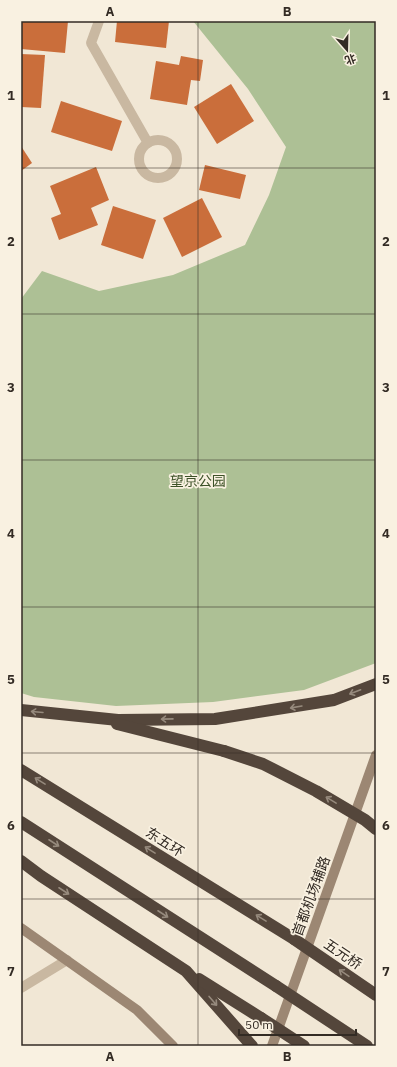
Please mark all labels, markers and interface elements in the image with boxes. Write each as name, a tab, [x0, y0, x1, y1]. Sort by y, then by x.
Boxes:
text: A	[106, 3, 115, 20]
text: B	[283, 3, 292, 20]
north arrow	[327, 30, 367, 70]
text: 北	[343, 51, 358, 68]
text: 1	[7, 87, 15, 104]
text: 1	[382, 87, 390, 104]
text: 2	[7, 233, 15, 250]
text: 2	[382, 233, 390, 250]
text: 3	[7, 379, 15, 396]
text: 3	[382, 379, 390, 396]
park label: 望京公园	[170, 472, 226, 490]
text: 4	[7, 525, 15, 542]
text: 4	[382, 525, 390, 542]
text: 5	[7, 671, 15, 688]
text: 5	[382, 671, 390, 688]
one-way arrow	[350, 689, 362, 697]
one-way arrow	[290, 703, 303, 711]
one-way arrow	[31, 709, 44, 716]
one-way arrow	[161, 715, 174, 723]
one-way arrow	[34, 777, 46, 785]
one-way arrow	[325, 796, 337, 804]
text: 6	[7, 817, 15, 834]
text: 6	[382, 817, 390, 834]
street label: 东五环	[142, 823, 188, 861]
one-way arrow	[48, 840, 60, 848]
one-way arrow	[144, 845, 156, 853]
street label: 首都机场辅路	[288, 853, 334, 939]
one-way arrow	[59, 887, 70, 895]
one-way arrow	[157, 910, 169, 918]
one-way arrow	[255, 914, 267, 922]
street label: 五元桥	[321, 935, 365, 973]
text: 7	[7, 963, 15, 980]
text: 7	[382, 963, 390, 980]
one-way arrow	[339, 969, 350, 977]
one-way arrow	[208, 996, 218, 1006]
scale bar	[239, 1011, 356, 1037]
text: 50 m	[245, 1017, 273, 1032]
text: A	[106, 1048, 115, 1065]
text: B	[283, 1048, 292, 1065]

